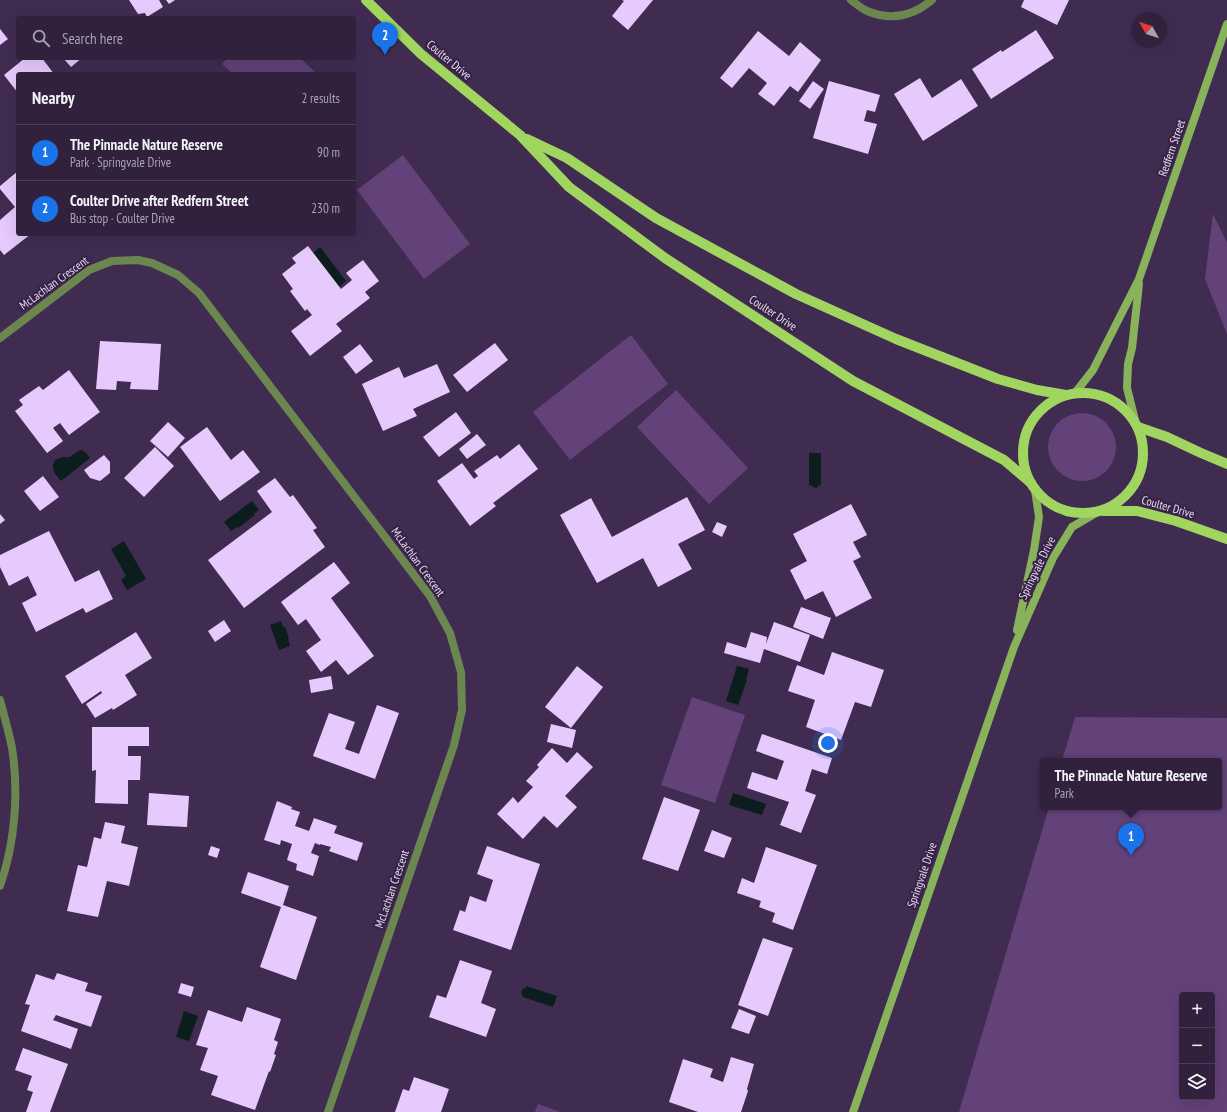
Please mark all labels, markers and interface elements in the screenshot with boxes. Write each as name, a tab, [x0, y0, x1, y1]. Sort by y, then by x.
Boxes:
north arrow	[1131, 12, 1167, 48]
search box	[16, 16, 356, 60]
pin: 2	[372, 22, 398, 55]
icon: search	[30, 27, 52, 49]
text: Search here	[62, 29, 123, 48]
street label: Coulter Drive	[424, 36, 475, 83]
text: Nearby	[32, 87, 75, 109]
text: 2 results	[301, 90, 340, 107]
street label: Redfern Street	[1155, 117, 1189, 178]
text: The Pinnacle Nature Reserve	[70, 135, 223, 154]
text: 1	[42, 144, 48, 161]
text: 90 m	[317, 144, 340, 161]
text: Park · Springvale Drive	[70, 154, 171, 171]
text: Coulter Drive after Redfern Street	[70, 191, 248, 210]
text: 2	[42, 200, 48, 217]
text: 230 m	[311, 200, 340, 217]
text: Bus stop · Coulter Drive	[70, 210, 175, 227]
street label: McLachlan Crescent	[16, 252, 92, 313]
street label: Coulter Drive	[746, 292, 800, 334]
street label: Coulter Drive	[1140, 492, 1196, 521]
street label: McLachlan Crescent	[388, 524, 449, 600]
street label: Springvale Drive	[1015, 534, 1058, 602]
your location	[818, 733, 838, 753]
popup	[1040, 758, 1222, 810]
text: The Pinnacle Nature Reserve	[1055, 766, 1207, 785]
text: Park	[1055, 785, 1074, 802]
pin: 1	[1118, 823, 1144, 856]
street label: Springvale Drive	[903, 840, 940, 910]
street label: McLachlan Crescent	[371, 847, 412, 930]
map controls	[1179, 992, 1215, 1100]
button: +	[1179, 992, 1215, 1028]
button: −	[1179, 1028, 1215, 1064]
button: layers	[1179, 1064, 1215, 1100]

